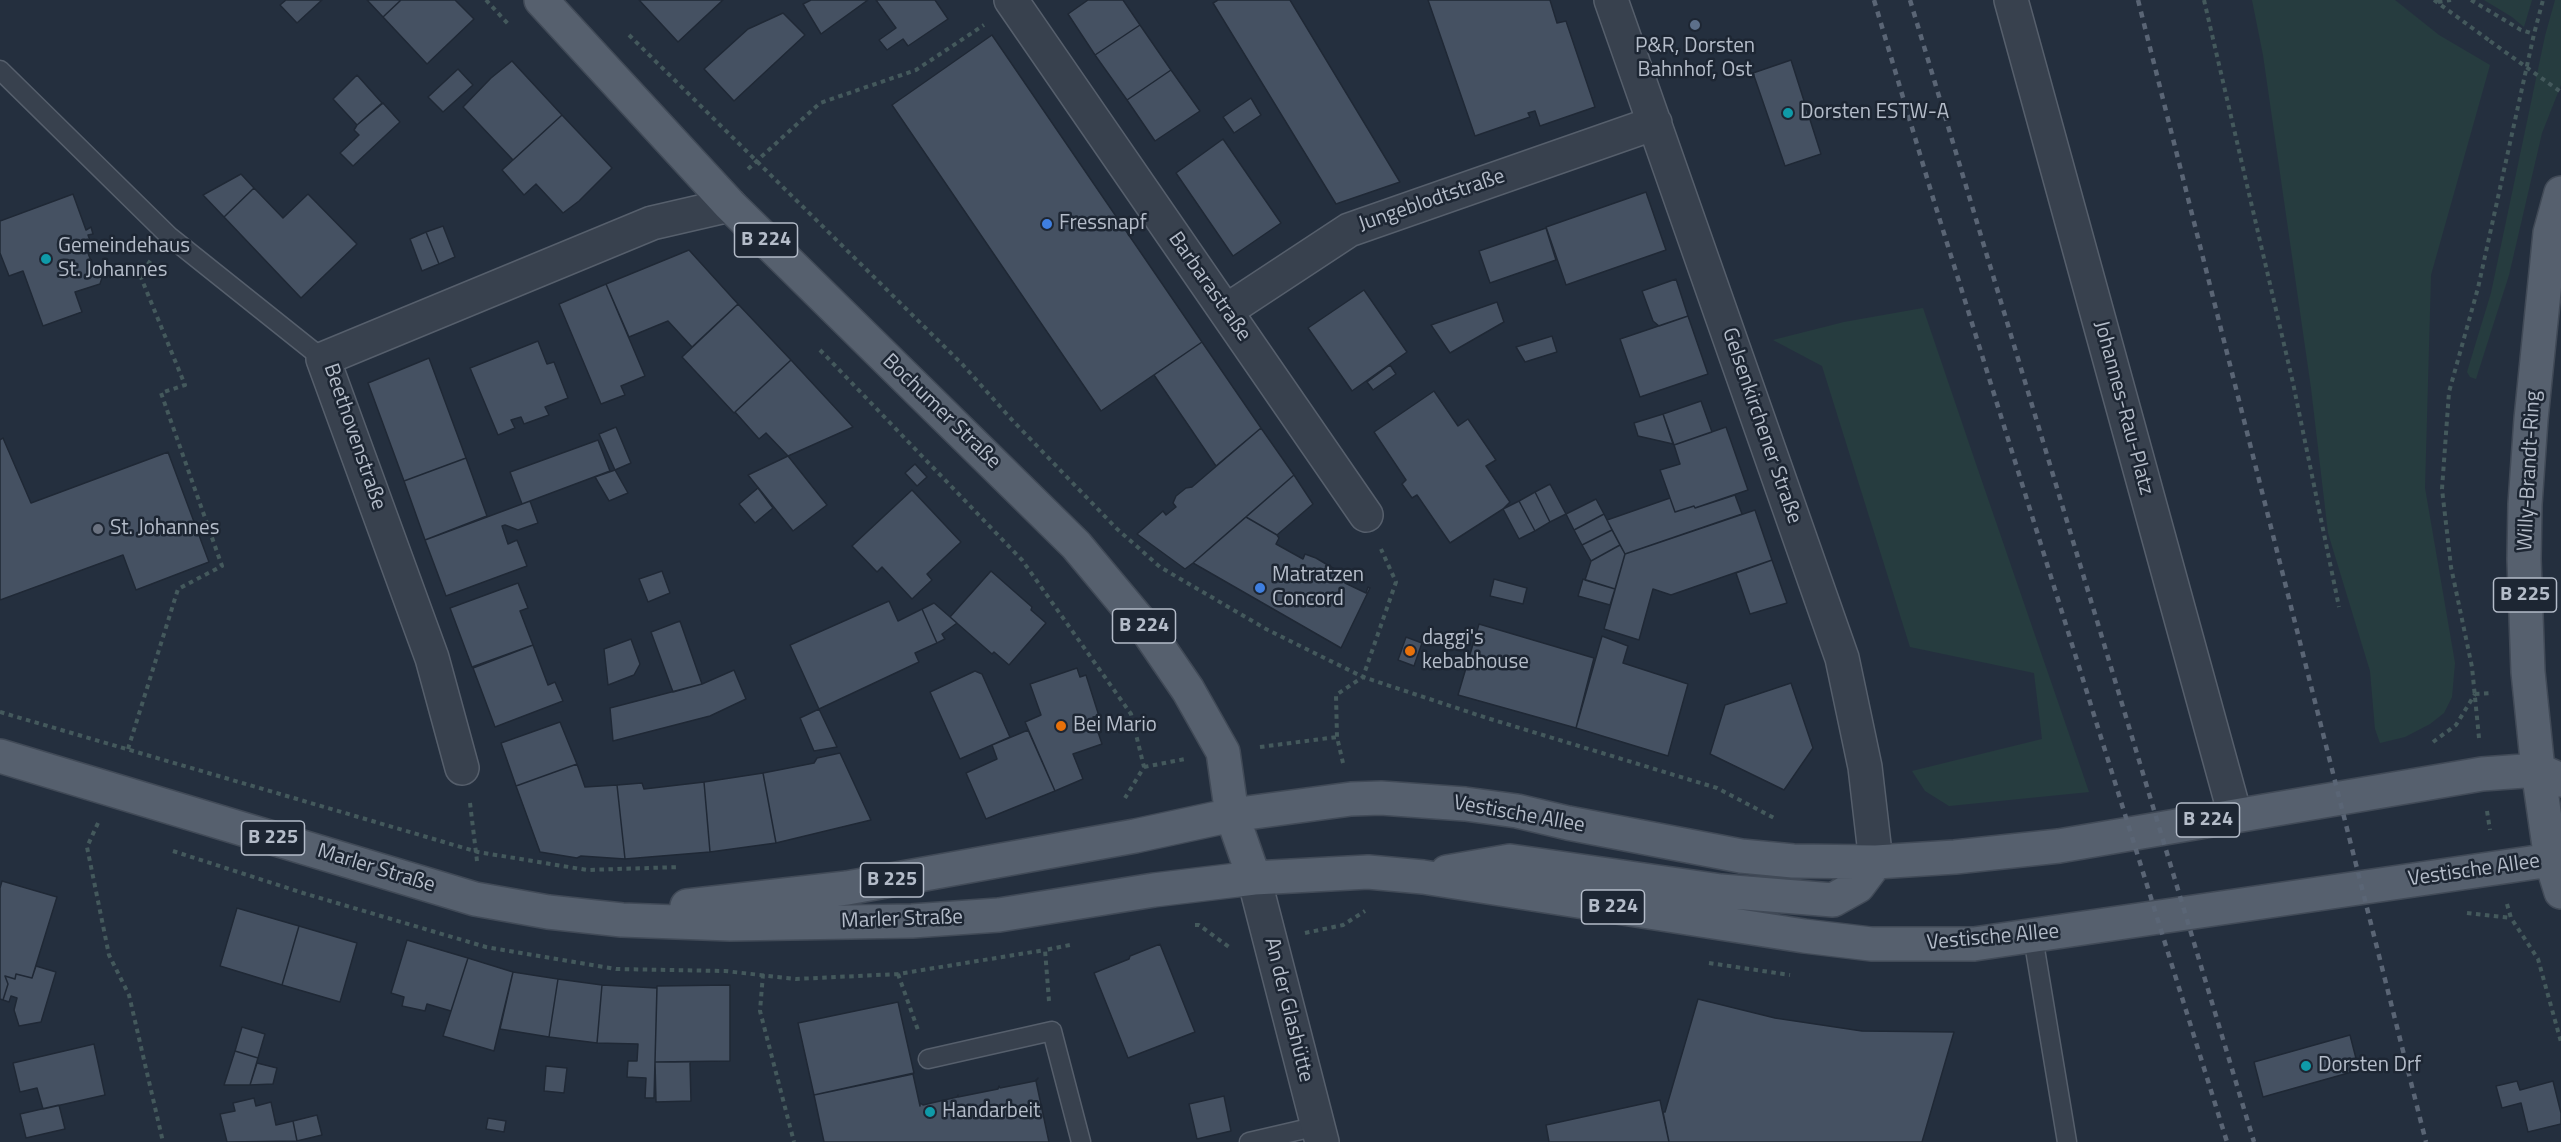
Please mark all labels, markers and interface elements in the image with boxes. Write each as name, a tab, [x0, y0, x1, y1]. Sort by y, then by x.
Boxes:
marker: P&R, Dorsten Bahnhof, Ost	[1688, 18, 1702, 32]
place label: P&R, Dorsten Bahnhof, Ost	[1635, 34, 1755, 84]
place label: Dorsten ESTW-A	[1800, 100, 1949, 126]
marker: Dorsten ESTW-A	[1781, 106, 1795, 120]
street label: Jungeblodtstraße	[1356, 164, 1508, 238]
place label: Fressnapf	[1059, 211, 1147, 237]
marker: Fressnapf	[1040, 217, 1054, 231]
road number: B 224	[734, 223, 798, 257]
street label: Barbarastraße	[1162, 227, 1256, 347]
place label: Gemeindehaus St. Johannes	[58, 234, 190, 284]
marker: Gemeindehaus St. Johannes	[39, 252, 53, 266]
street label: Johannes-Rau-Platz	[2088, 318, 2158, 498]
street label: Gelsenkirchener Straße	[1716, 325, 1806, 527]
street label: Bochumer Straße	[877, 349, 1005, 475]
street label: Beethovenstraße	[317, 361, 391, 513]
street label: Willy-Brandt-Ring	[2513, 390, 2547, 552]
place label: St. Johannes	[110, 516, 219, 542]
marker: St. Johannes	[91, 522, 105, 536]
place label: Matratzen Concord	[1272, 563, 1364, 613]
road number: B 225	[2494, 578, 2556, 612]
marker: Matratzen Concord	[1253, 581, 1267, 595]
road number: B 224	[1112, 609, 1176, 643]
place label: daggi's kebabhouse	[1422, 626, 1529, 676]
marker: daggi's kebabhouse	[1403, 644, 1417, 658]
place label: Bei Mario	[1073, 713, 1157, 739]
marker: Bei Mario	[1054, 719, 1068, 733]
street label: Vestische Allee	[1451, 791, 1587, 839]
road number: B 224	[2176, 803, 2240, 837]
road number: B 225	[242, 821, 304, 855]
street label: Marler Straße	[314, 839, 438, 899]
street label: Vestische Allee	[2407, 849, 2541, 893]
road number: B 225	[860, 863, 924, 897]
road number: B 224	[1582, 890, 1644, 924]
street label: Marler Straße	[841, 905, 963, 935]
street label: Vestische Allee	[1926, 920, 2060, 956]
street label: An der Glashütte	[1258, 935, 1318, 1085]
place label: Dorsten Drf	[2318, 1053, 2421, 1079]
marker: Dorsten Drf	[2299, 1059, 2313, 1073]
place label: Handarbeit	[942, 1099, 1040, 1125]
marker: Handarbeit	[923, 1105, 937, 1119]

